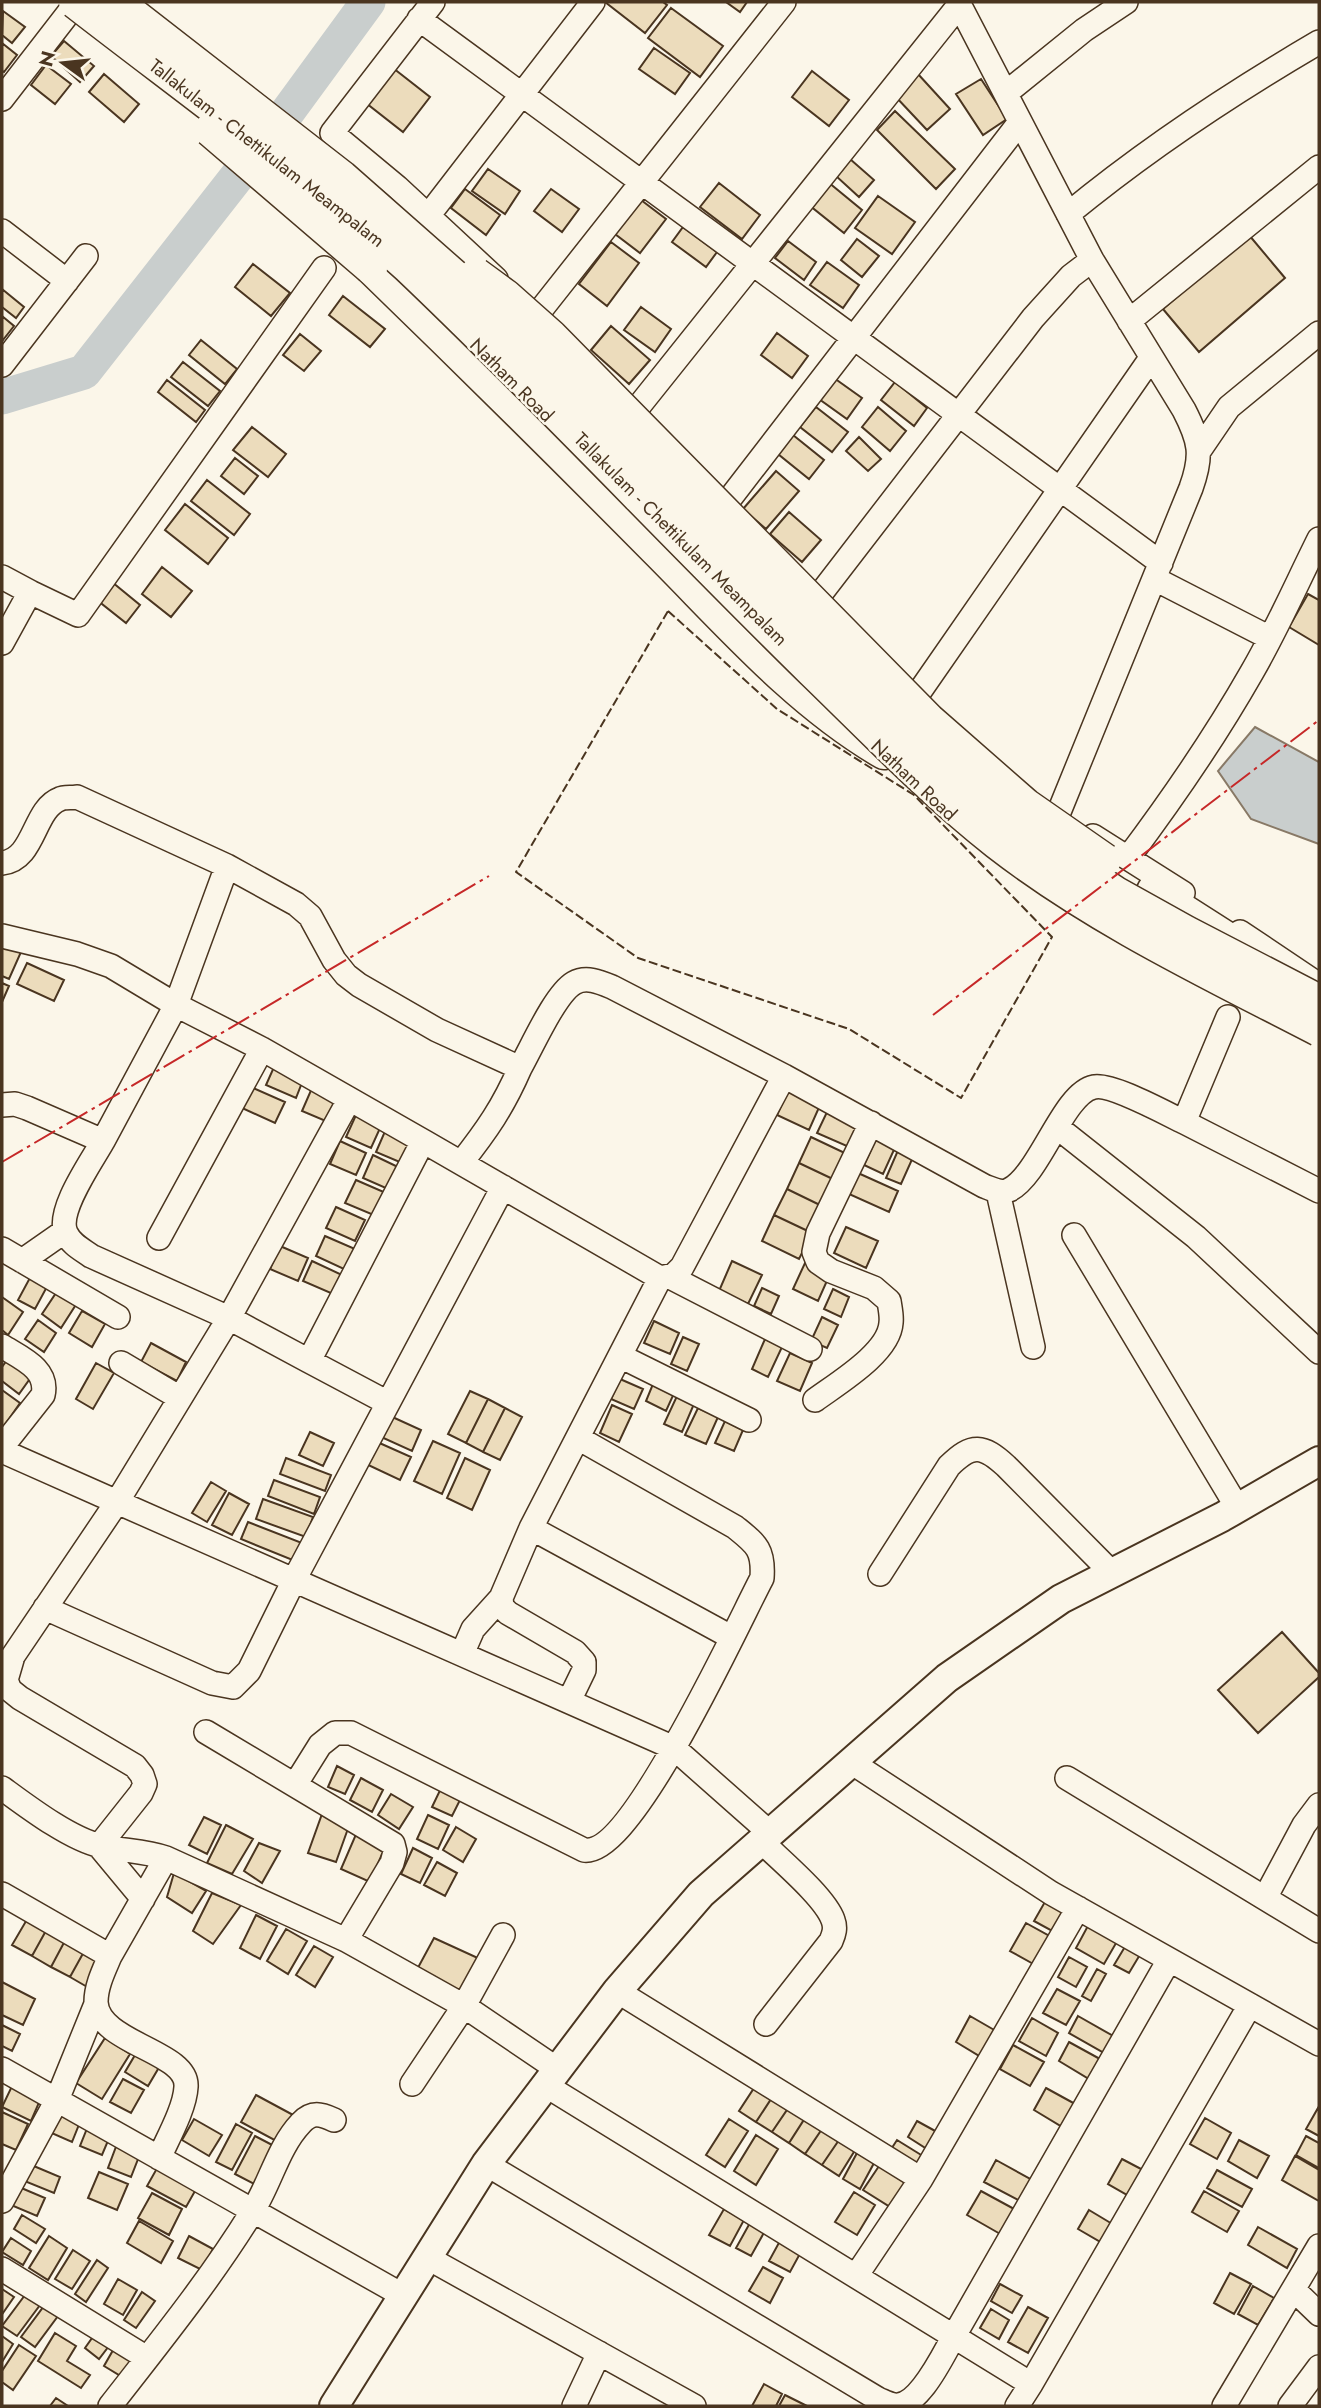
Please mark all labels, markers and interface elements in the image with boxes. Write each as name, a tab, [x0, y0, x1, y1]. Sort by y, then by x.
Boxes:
north arrow	[28, 28, 98, 98]
text: N	[32, 48, 62, 70]
street label: Tallakulam - Chettikulam Meampalam	[144, 52, 390, 254]
street label: Natham Road	[464, 332, 560, 428]
street label: Tallakulam - Chettikulam Meampalam	[568, 426, 794, 652]
street label: Natham Road	[865, 733, 963, 827]

